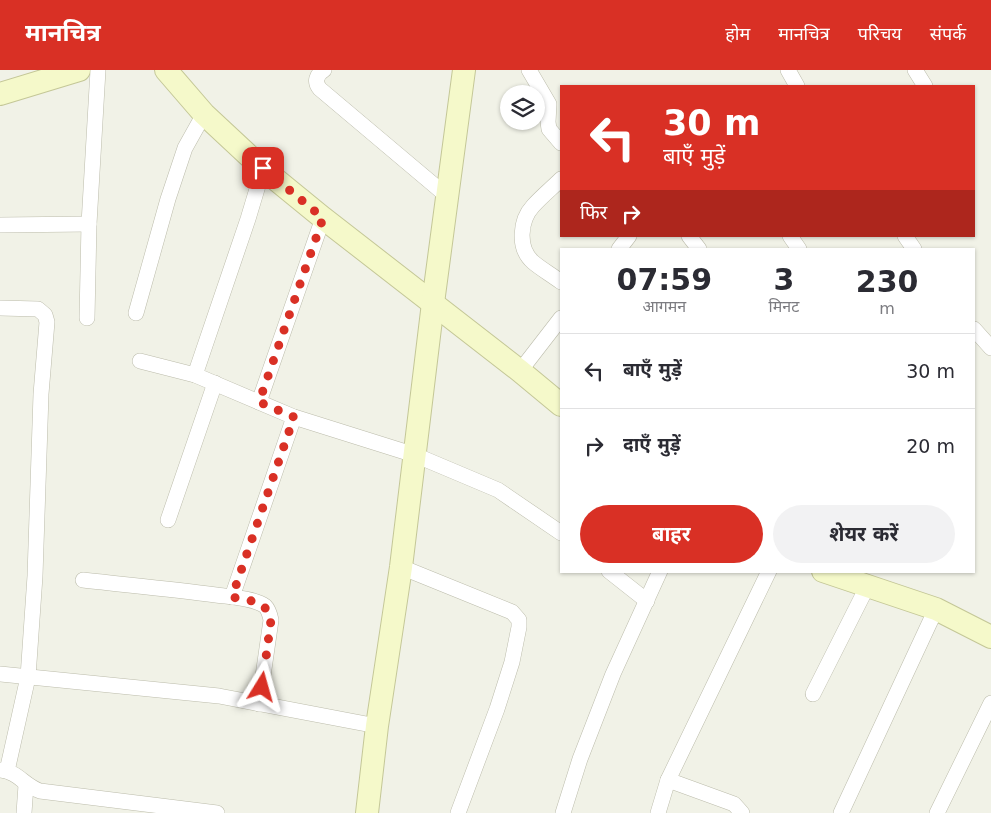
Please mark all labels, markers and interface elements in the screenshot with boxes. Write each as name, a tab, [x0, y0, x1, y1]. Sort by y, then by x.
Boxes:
text: मानचित्र	[25, 19, 101, 47]
text: होम	[725, 23, 750, 44]
text: मानचित्र	[778, 23, 830, 44]
text: परिचय	[858, 23, 902, 44]
text: संपर्क	[930, 23, 966, 44]
map controls	[500, 85, 545, 130]
button: layers	[500, 85, 545, 130]
text: 30 m	[663, 103, 760, 143]
icon: left	[580, 105, 645, 170]
text: बाएँ मुड़ें	[663, 144, 725, 169]
pin	[242, 147, 284, 189]
icon: arrive	[249, 154, 277, 182]
icon: right	[617, 200, 645, 228]
text: फिर	[580, 201, 607, 223]
text: 07:59	[617, 262, 712, 297]
text: 3	[773, 262, 794, 297]
text: 230	[856, 264, 918, 299]
text: आगमन	[642, 297, 686, 316]
text: मिनट	[769, 297, 799, 316]
text: m	[879, 299, 895, 318]
icon: left	[580, 357, 608, 385]
text: बाएँ मुड़ें	[623, 358, 682, 380]
text: 30 m	[906, 360, 955, 382]
icon: right	[580, 432, 608, 460]
text: दाएँ मुड़ें	[623, 433, 681, 455]
text: 20 m	[906, 435, 955, 457]
button: बाहर	[580, 505, 763, 563]
button: शेयर करें	[773, 505, 955, 563]
position arrow	[235, 660, 287, 712]

